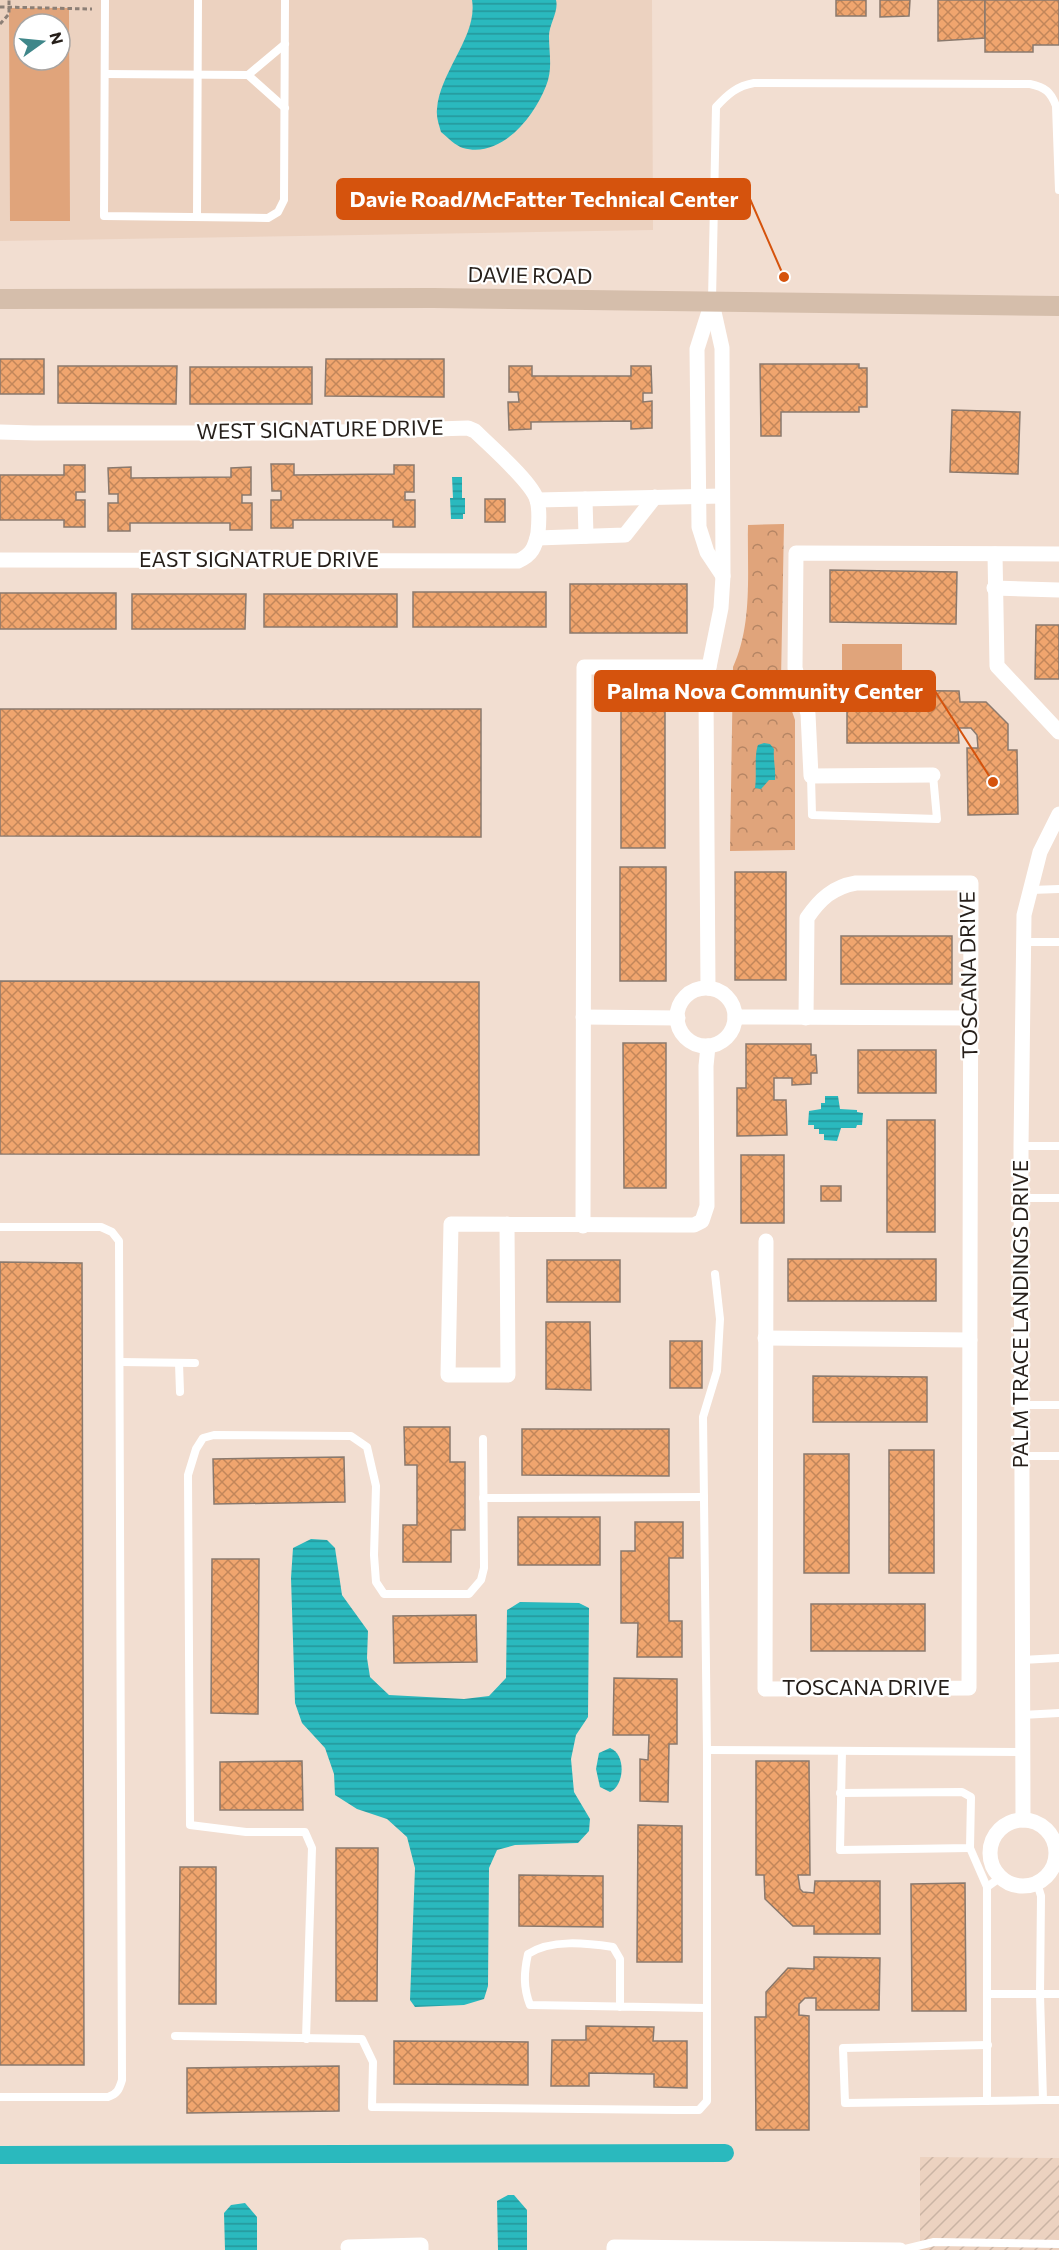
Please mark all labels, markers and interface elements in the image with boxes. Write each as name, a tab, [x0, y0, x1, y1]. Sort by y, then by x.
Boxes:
north arrow	[12, 12, 72, 72]
text: N	[46, 30, 68, 46]
callout: Davie Road/McFatter Technical Center	[337, 179, 750, 219]
text: Davie Road/McFatter Technical Center	[350, 185, 739, 212]
street label: DAVIE ROAD	[467, 261, 593, 288]
street label: WEST SIGNATURE DRIVE	[196, 414, 444, 443]
street label: EAST SIGNATRUE DRIVE	[139, 546, 379, 571]
callout: Palma Nova Community Center	[595, 671, 935, 711]
text: Palma Nova Community Center	[607, 677, 923, 704]
street label: TOSCANA DRIVE	[954, 891, 981, 1059]
street label: PALM TRACE LANDINGS DRIVE	[1007, 1160, 1032, 1468]
street label: TOSCANA DRIVE	[782, 1674, 950, 1699]

